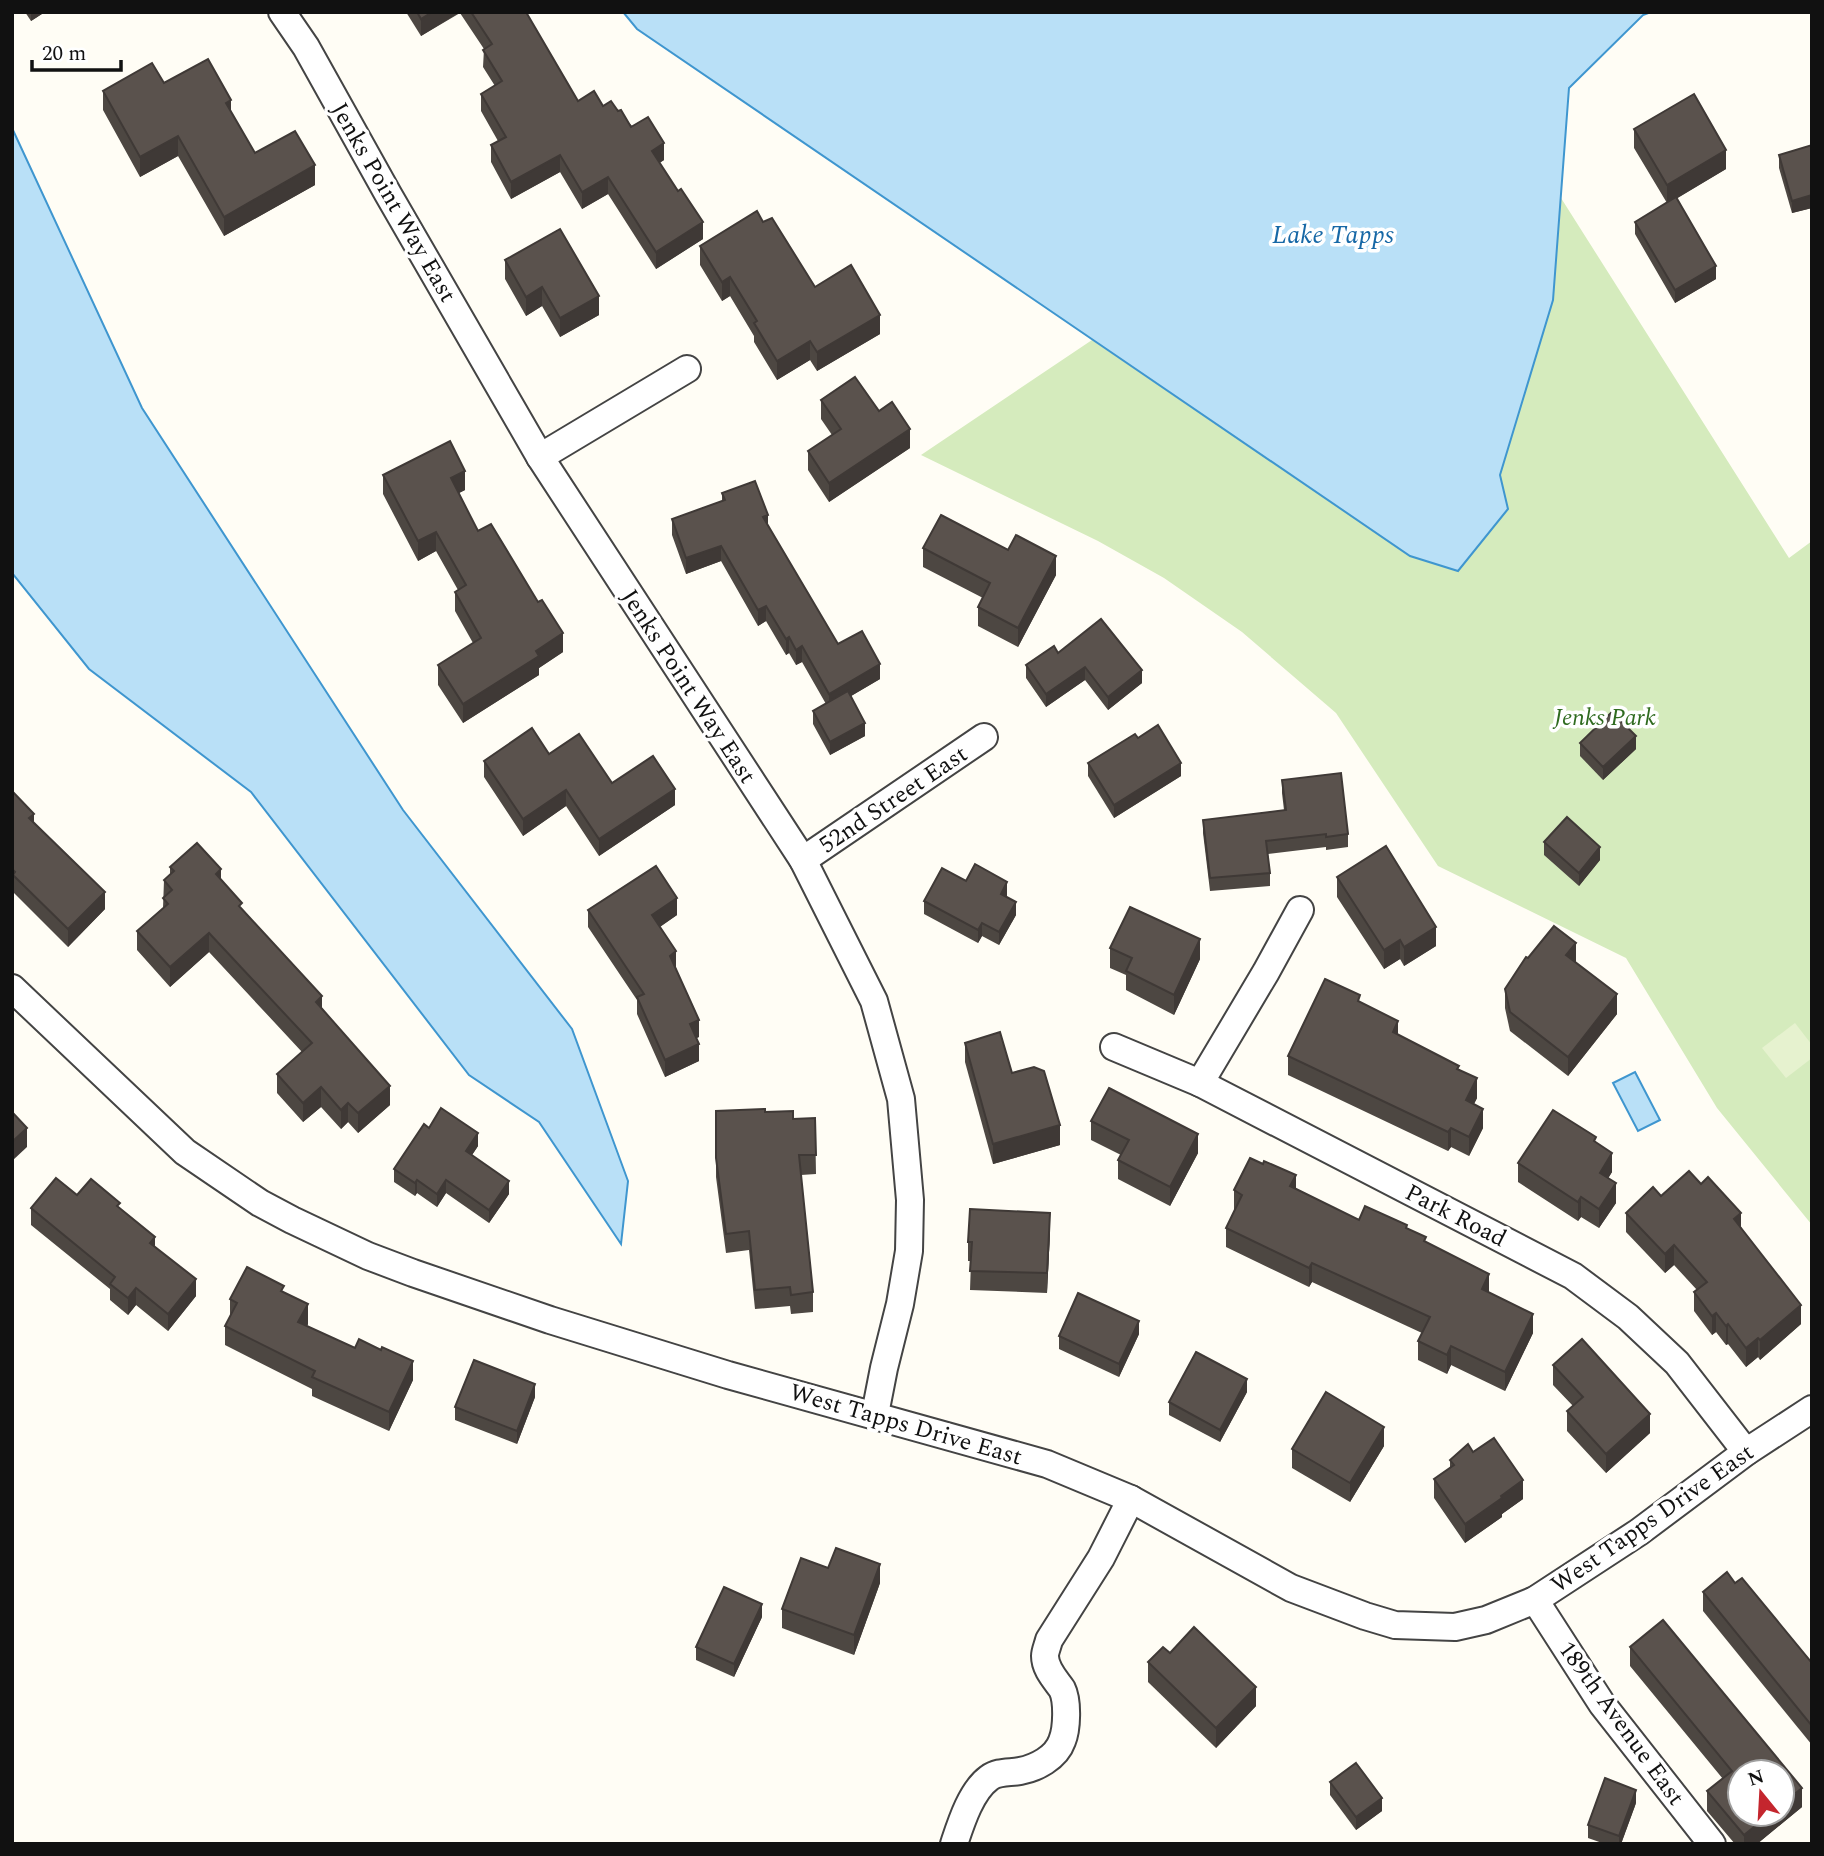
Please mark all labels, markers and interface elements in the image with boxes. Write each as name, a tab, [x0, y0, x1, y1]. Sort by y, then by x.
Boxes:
scale bar	[32, 28, 121, 72]
text: 20 m	[42, 38, 86, 70]
street label: Jenks Point Way East	[321, 96, 465, 309]
water label: Lake Tapps	[1272, 215, 1394, 255]
street label: Jenks Point Way East	[612, 582, 765, 791]
park label: Jenks Park	[1552, 700, 1656, 736]
street label: 52nd Street East	[812, 737, 975, 863]
street label: Park Road	[1399, 1175, 1513, 1257]
street label: West Tapps Drive East	[785, 1374, 1026, 1475]
street label: West Tapps Drive East	[1544, 1435, 1761, 1603]
street label: 189th Avenue East	[1549, 1634, 1693, 1813]
north arrow	[1726, 1758, 1796, 1828]
text: N	[1744, 1762, 1768, 1794]

